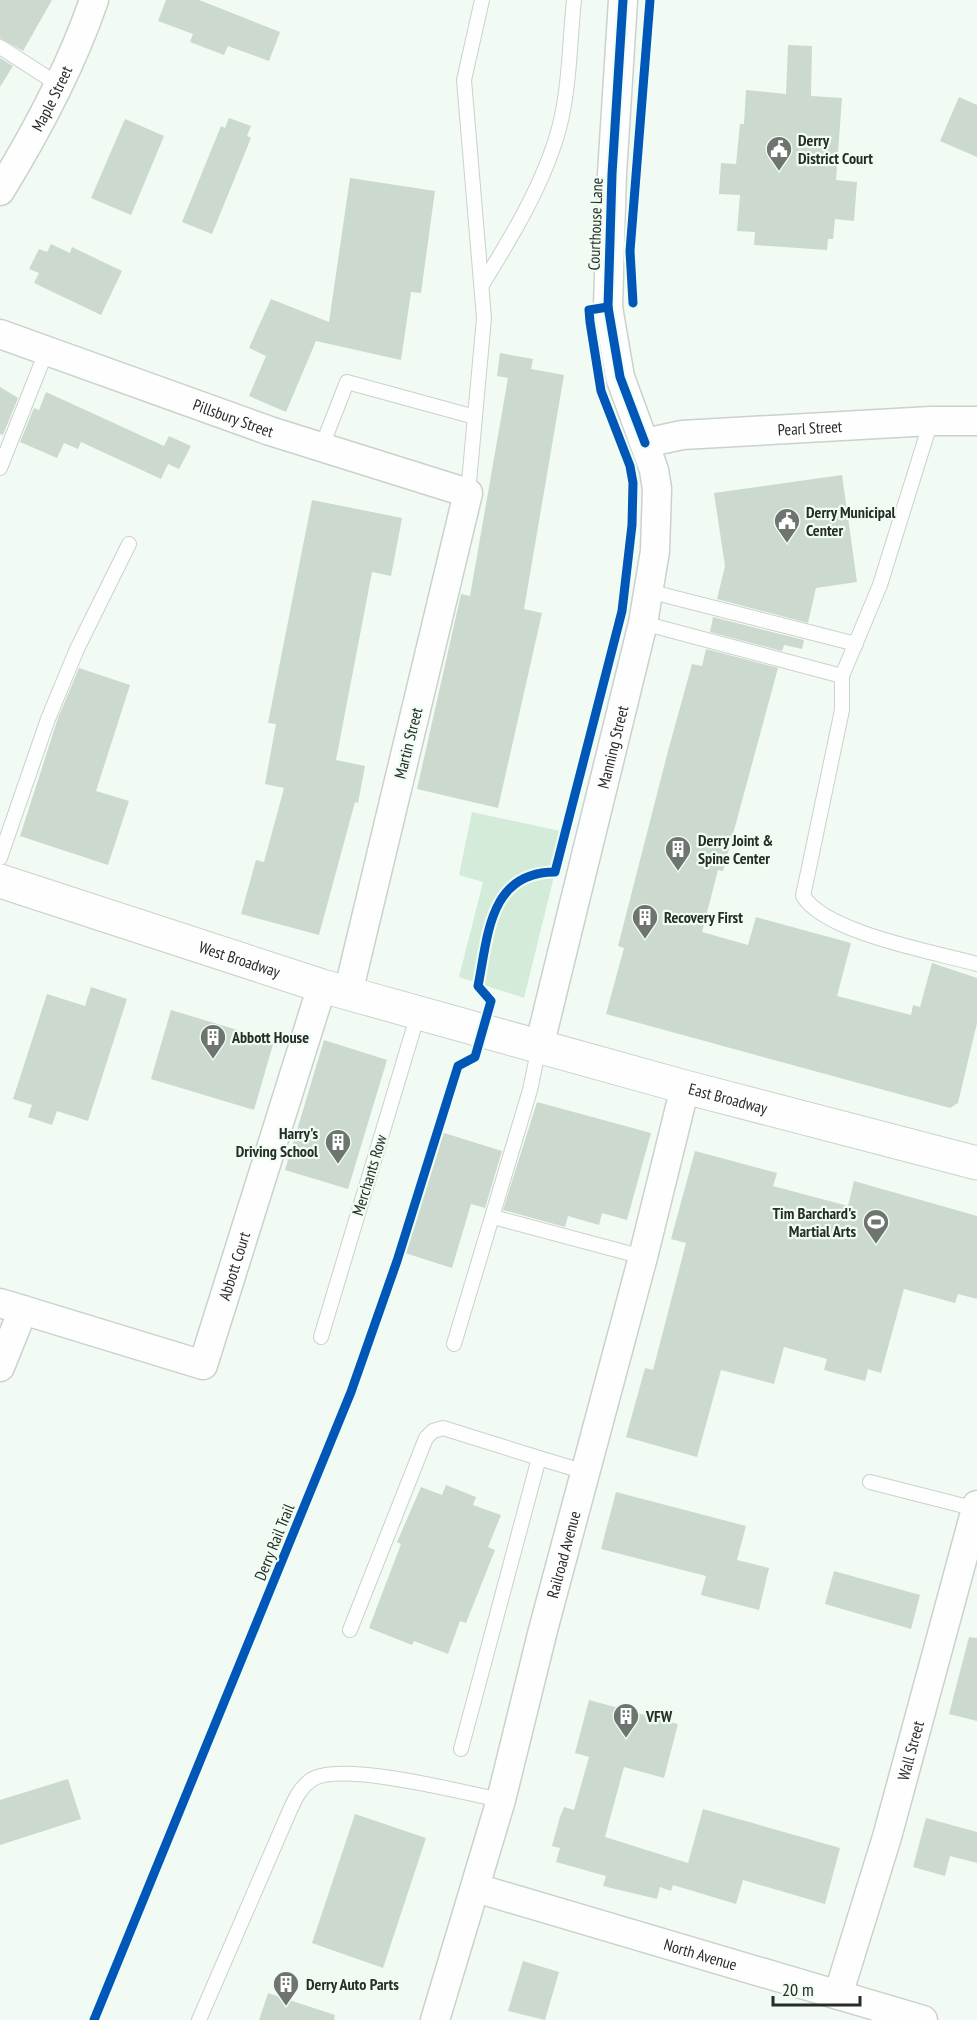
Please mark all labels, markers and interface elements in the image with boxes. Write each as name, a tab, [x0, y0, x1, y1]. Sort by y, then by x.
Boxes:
street label: Maple Street	[27, 62, 77, 135]
place label: Derry District Court	[798, 130, 873, 168]
public building icon: Derry District Court	[764, 134, 794, 172]
street label: Courthouse Lane	[583, 177, 607, 271]
street label: Pillsbury Street	[190, 394, 277, 442]
street label: Pearl Street	[777, 416, 843, 440]
place label: Derry Municipal Center	[806, 502, 895, 540]
public building icon: Derry Municipal Center	[772, 506, 802, 544]
street label: Manning Street	[593, 703, 633, 790]
street label: Martin Street	[389, 705, 427, 781]
place label: Derry Joint & Spine Center	[698, 830, 773, 868]
building icon: Derry Joint & Spine Center	[663, 834, 693, 872]
building icon: Recovery First	[630, 902, 660, 940]
place label: Recovery First	[664, 907, 743, 927]
street label: West Broadway	[196, 937, 283, 982]
building icon: Abbott House	[198, 1022, 228, 1060]
place label: Abbott House	[231, 1027, 309, 1047]
street label: East Broadway	[687, 1078, 770, 1118]
place label: Harry's Driving School	[236, 1123, 318, 1161]
building icon: Harry's Driving School	[323, 1127, 353, 1165]
street label: Merchants Row	[347, 1131, 391, 1218]
place label: Tim Barchard's Martial Arts	[773, 1203, 856, 1241]
sports icon: Tim Barchard's Martial Arts	[861, 1207, 891, 1245]
street label: Abbott Court	[214, 1229, 254, 1303]
street label: Derry Rail Trail	[250, 1501, 298, 1583]
street label: Railroad Avenue	[542, 1509, 584, 1600]
building icon: VFW	[611, 1701, 641, 1739]
place label: VFW	[645, 1706, 673, 1726]
street label: Wall Street	[893, 1718, 928, 1782]
street label: North Avenue	[662, 1934, 739, 1975]
building icon: Derry Auto Parts	[271, 1969, 301, 2007]
scale bar	[773, 1969, 860, 2007]
place label: Derry Auto Parts	[306, 1974, 399, 1994]
text: 20 m	[782, 1978, 814, 2001]

